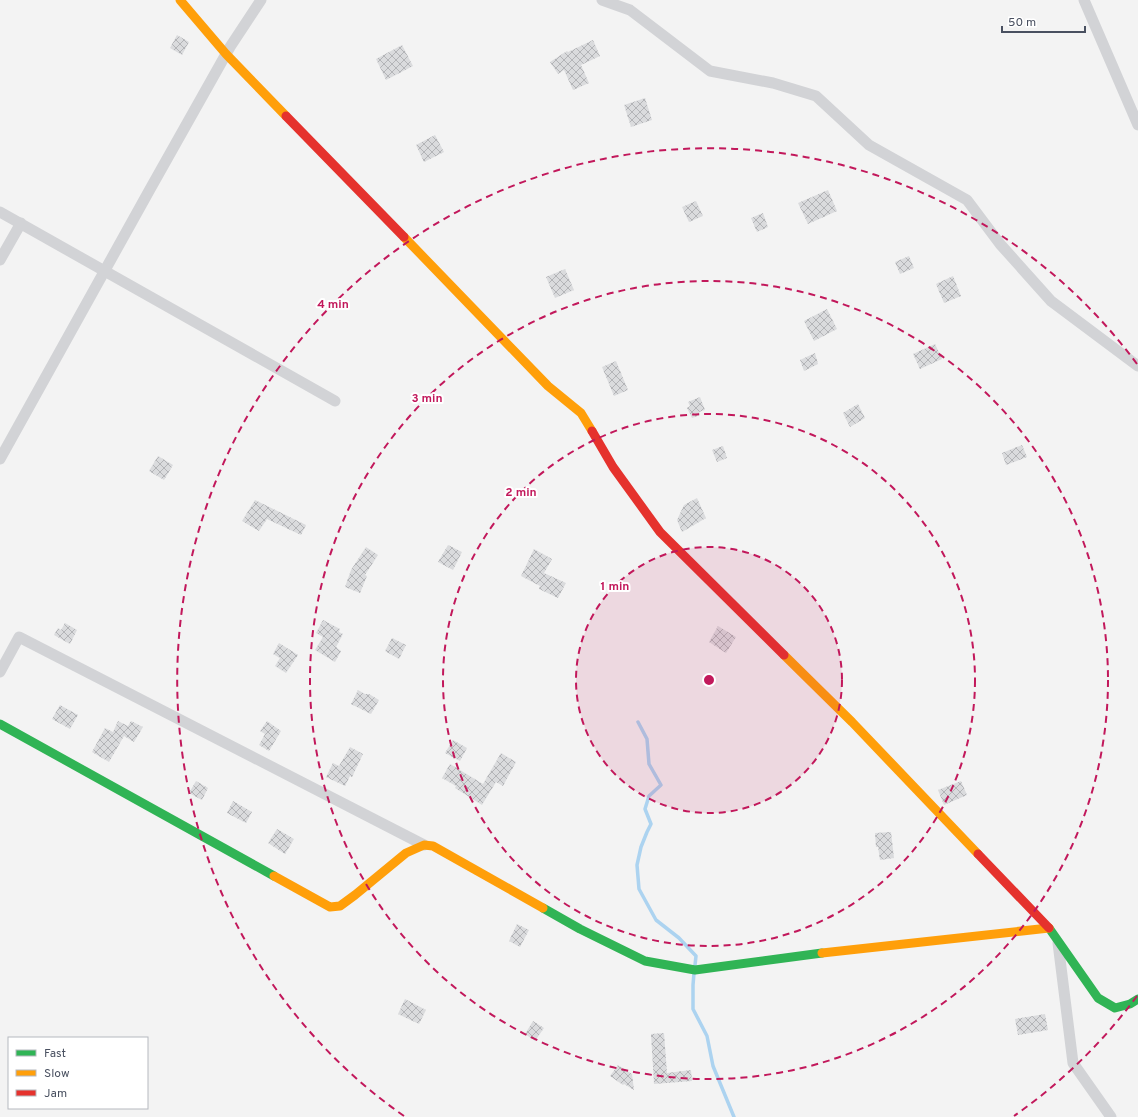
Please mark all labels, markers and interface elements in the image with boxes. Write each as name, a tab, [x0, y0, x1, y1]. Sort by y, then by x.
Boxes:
scale bar	[1002, 8, 1085, 34]
text: 50 m	[1008, 15, 1036, 31]
text: 4 min	[317, 297, 349, 313]
text: 3 min	[411, 391, 443, 407]
text: 2 min	[505, 485, 537, 501]
text: 1 min	[601, 579, 629, 595]
centre of rings	[702, 673, 716, 687]
legend	[8, 1037, 148, 1109]
text: Fast	[44, 1046, 66, 1062]
text: Slow	[44, 1066, 70, 1082]
text: Jam	[44, 1086, 67, 1102]

